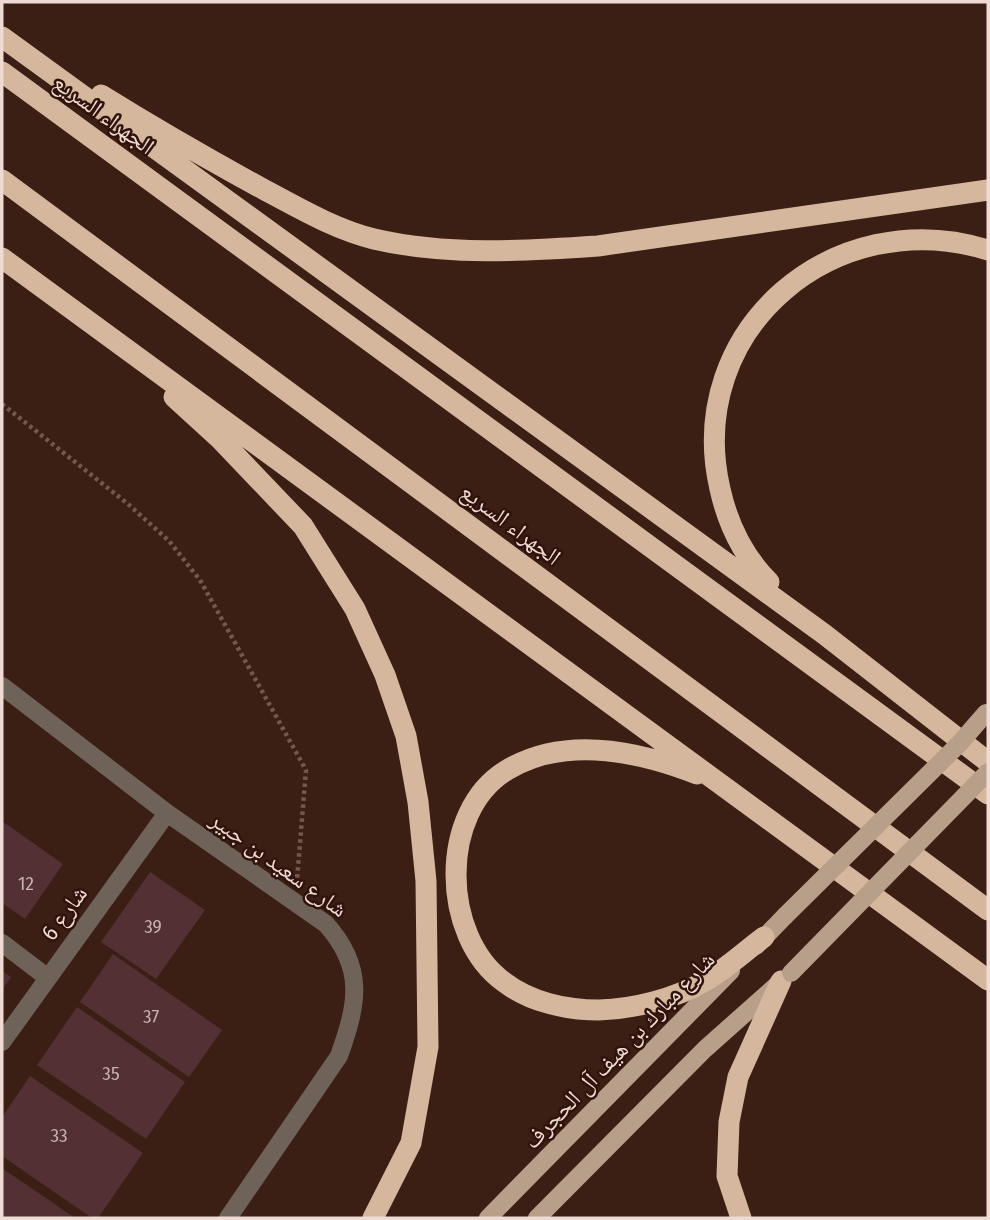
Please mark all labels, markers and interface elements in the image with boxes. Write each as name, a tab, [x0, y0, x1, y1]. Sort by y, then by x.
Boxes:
street label: الجهراء السريع	[47, 68, 160, 161]
street label: الجهراء السريع	[455, 477, 567, 572]
street label: شارع سعيد بن جبير	[204, 804, 353, 924]
house number: 12	[18, 872, 34, 895]
street label: شارع 6	[35, 880, 94, 946]
house number: 39	[144, 915, 162, 938]
street label: شارع مبارك بن هيف آل الحجرف	[518, 946, 721, 1155]
house number: 37	[143, 1005, 159, 1028]
house number: 35	[102, 1062, 120, 1085]
house number: 33	[50, 1124, 68, 1147]

